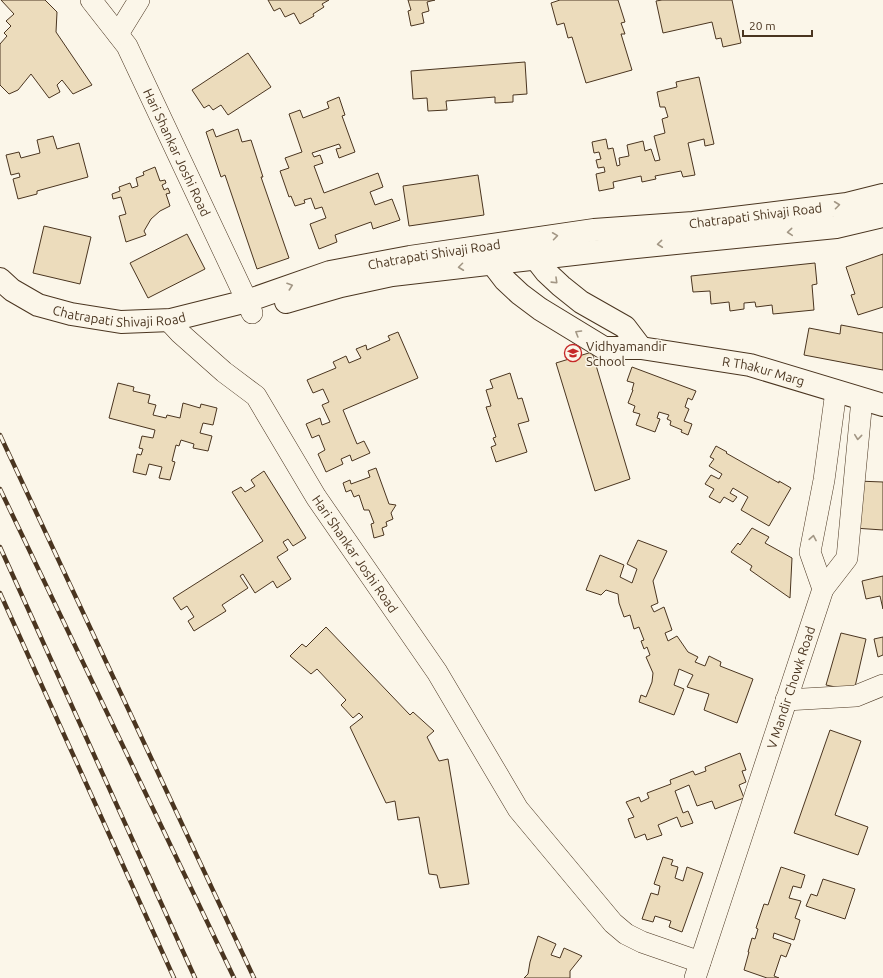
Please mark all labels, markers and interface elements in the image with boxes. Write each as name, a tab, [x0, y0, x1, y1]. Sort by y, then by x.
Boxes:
scale bar	[743, 12, 812, 38]
text: 20 m	[749, 19, 776, 32]
street label: Hari Shankar Joshi Road	[141, 86, 213, 219]
street label: Chatrapati Shivaji Road	[688, 200, 823, 230]
one-way arrow	[834, 201, 840, 210]
one-way arrow	[787, 227, 793, 236]
one-way arrow	[552, 232, 558, 241]
street label: Chatrapati Shivaji Road	[367, 237, 501, 272]
one-way arrow	[657, 239, 663, 248]
one-way arrow	[458, 262, 464, 271]
one-way arrow	[550, 276, 558, 284]
one-way arrow	[286, 282, 293, 291]
street label: Chatrapati Shivaji Road	[51, 302, 187, 329]
one-way arrow	[575, 330, 582, 337]
place label: Vidhyamandir School	[586, 339, 667, 368]
school or university icon: Vidhyamandir School	[563, 343, 583, 363]
street label: R Thakur Marg	[721, 354, 806, 388]
one-way arrow	[854, 434, 863, 440]
street label: Hari Shankar Joshi Road	[310, 492, 401, 615]
one-way arrow	[808, 535, 817, 541]
street label: V Mandir Chowk Road	[764, 624, 817, 750]

